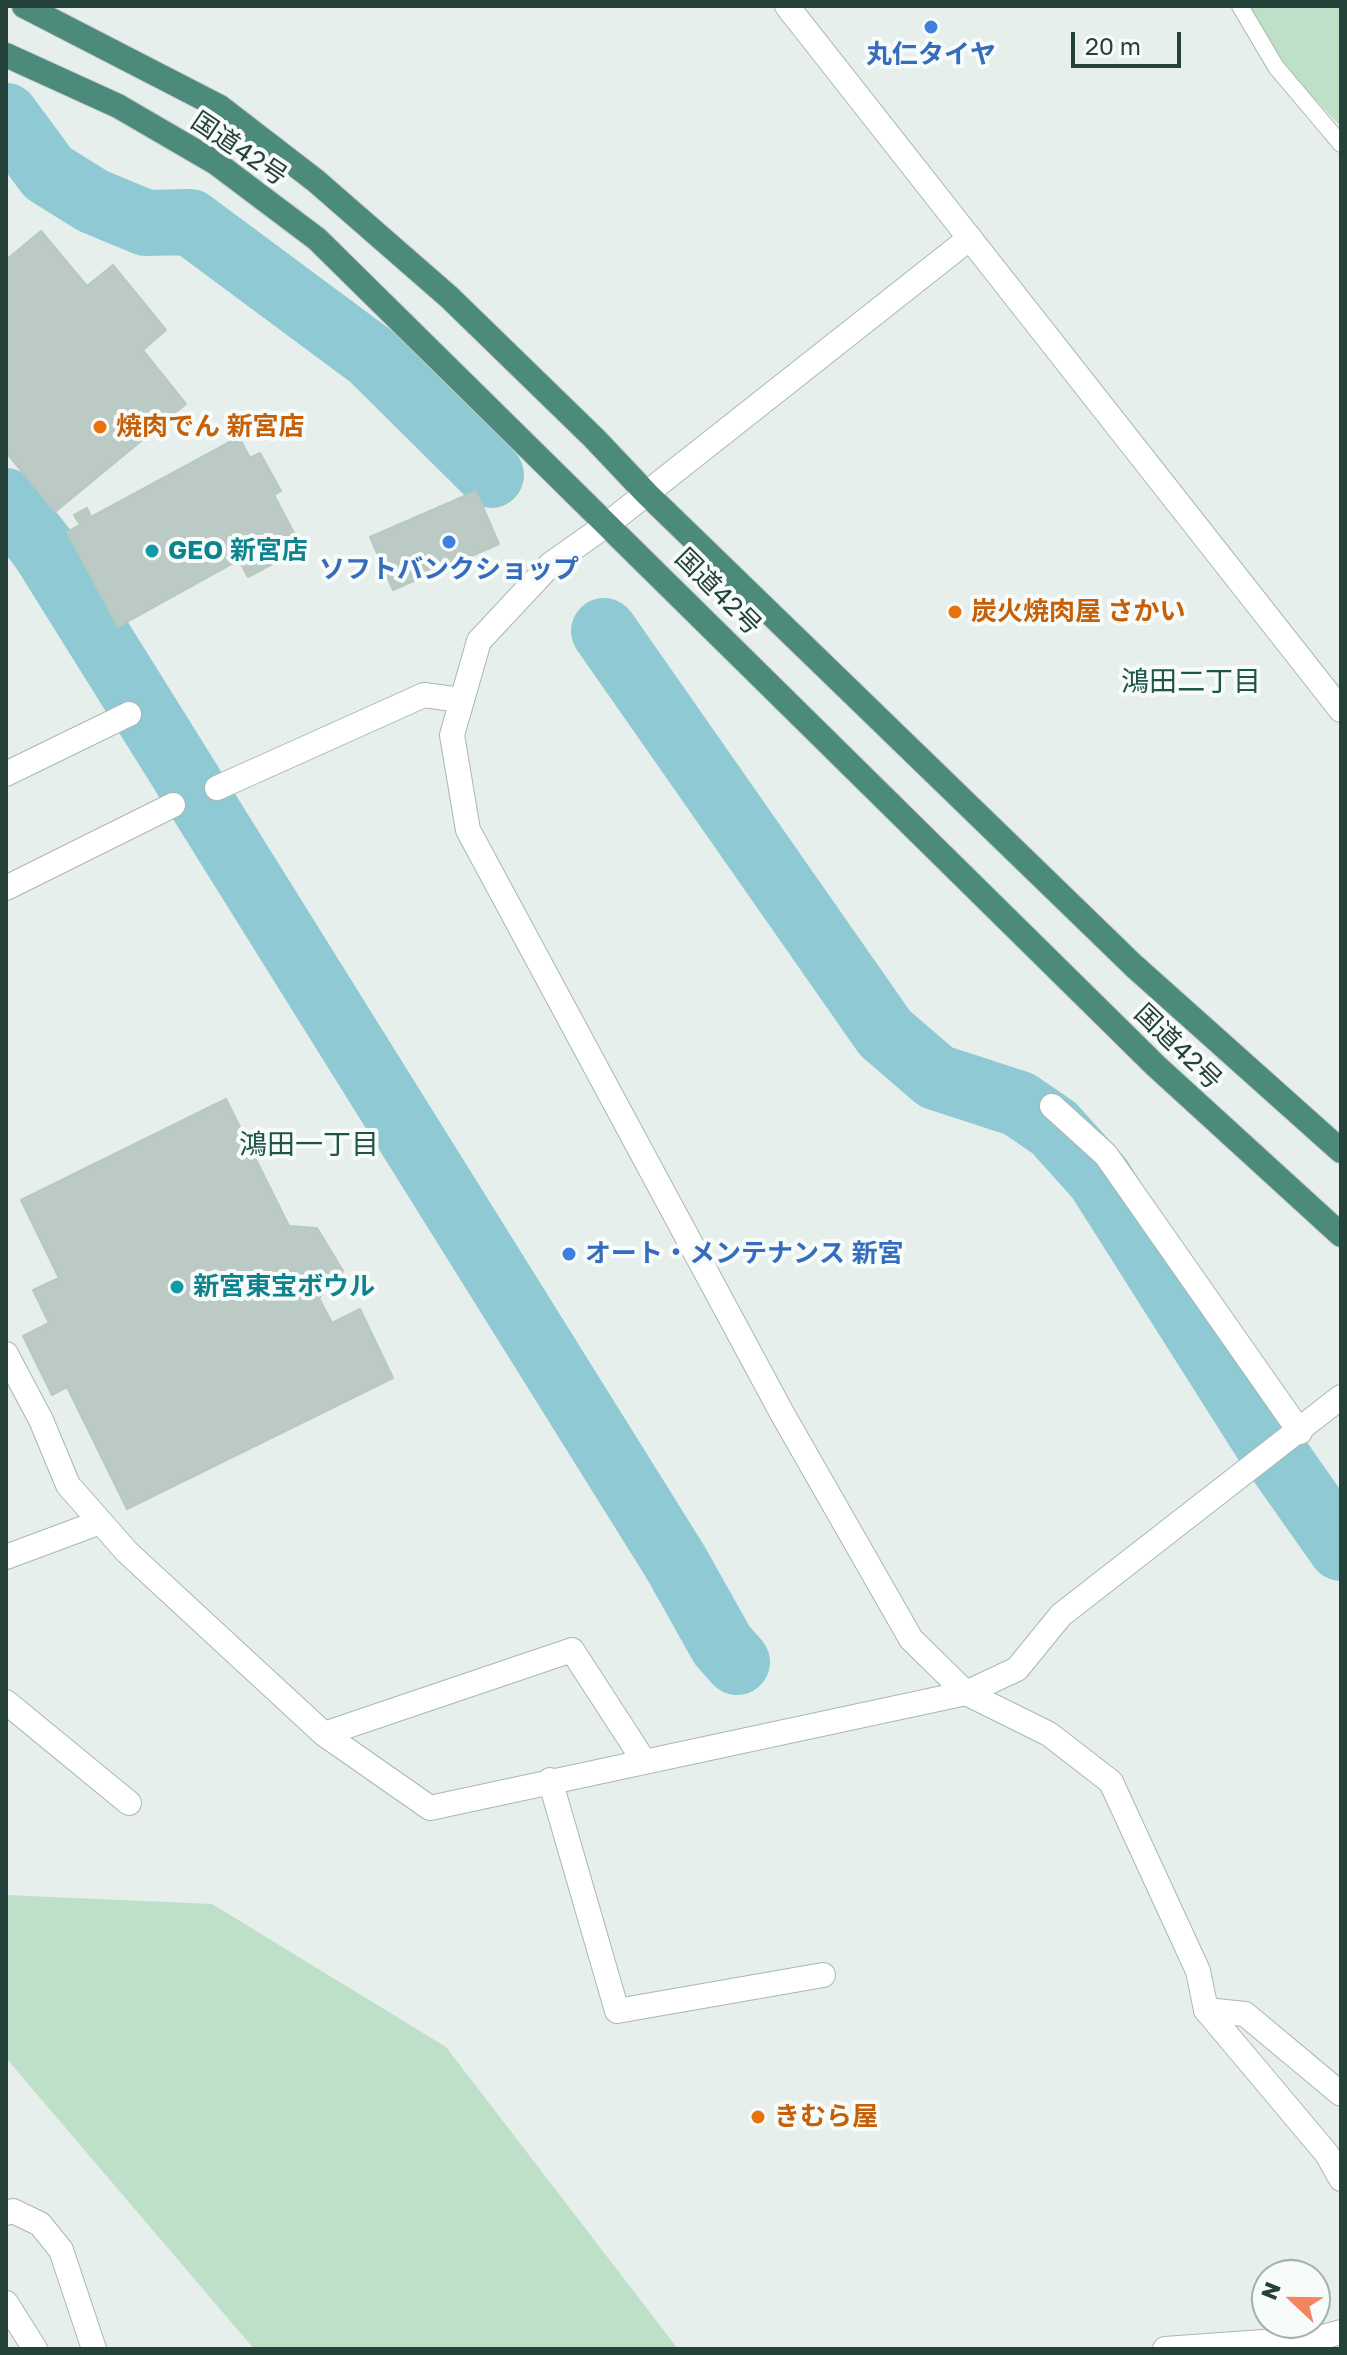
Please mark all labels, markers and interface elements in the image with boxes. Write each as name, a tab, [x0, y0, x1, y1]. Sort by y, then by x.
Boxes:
scale bar	[1075, 16, 1185, 66]
marker: 丸仁タイヤ	[922, 18, 940, 36]
text: 20 m	[1085, 31, 1141, 60]
place label: 丸仁タイヤ	[866, 39, 996, 71]
street label: 国道42号	[185, 106, 293, 192]
place label: 焼肉でん 新宮店	[116, 411, 304, 443]
marker: 焼肉でん 新宮店	[91, 418, 109, 436]
marker: ソフトバンクショップ	[440, 533, 458, 551]
place label: GEO 新宮店	[168, 535, 308, 567]
marker: GEO 新宮店	[143, 542, 161, 560]
street label: 国道42号	[668, 542, 768, 642]
place label: ソフトバンクショップ	[319, 554, 579, 586]
place label: 炭火焼肉屋 さかい	[971, 596, 1185, 628]
marker: 炭火焼肉屋 さかい	[946, 603, 964, 621]
district label: 鴻田二丁目	[1121, 665, 1261, 699]
street label: 国道42号	[1128, 998, 1228, 1096]
district label: 鴻田一丁目	[239, 1128, 379, 1162]
place label: オート・メンテナンス 新宮	[585, 1238, 903, 1270]
marker: オート・メンテナンス 新宮	[560, 1245, 578, 1263]
place label: 新宮東宝ボウル	[193, 1271, 375, 1303]
marker: 新宮東宝ボウル	[168, 1278, 186, 1296]
place label: きむら屋	[774, 2101, 878, 2133]
marker: きむら屋	[749, 2108, 767, 2126]
north arrow	[1251, 2259, 1331, 2339]
text: N	[1254, 2278, 1286, 2303]

